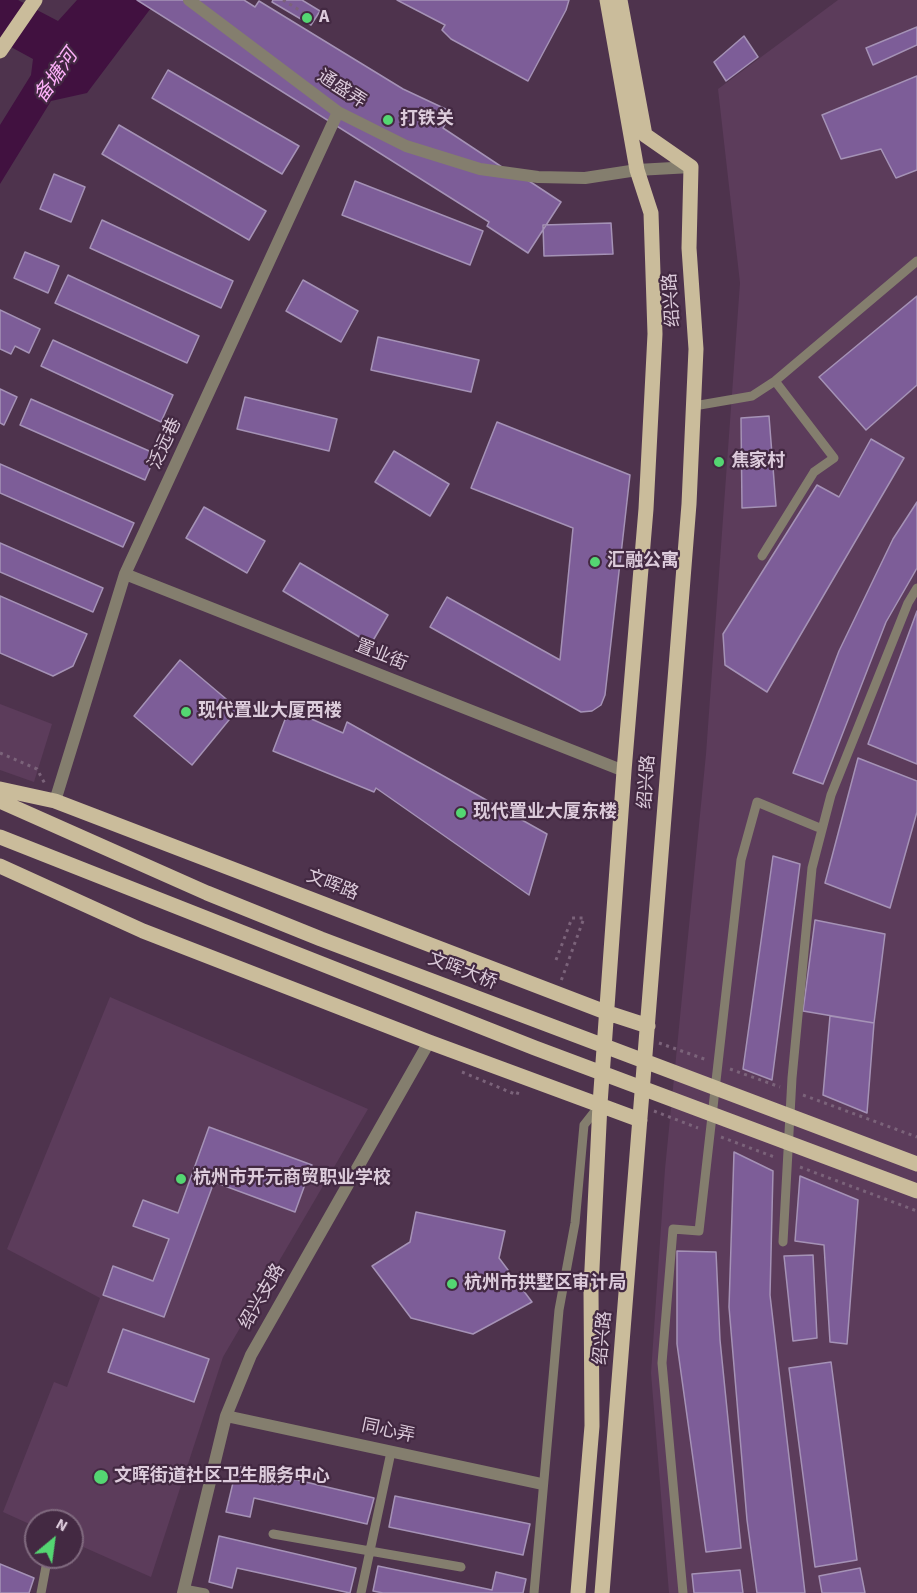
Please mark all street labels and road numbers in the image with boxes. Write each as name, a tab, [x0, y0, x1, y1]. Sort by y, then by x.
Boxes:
street label: 通盛弄	[312, 66, 370, 114]
street label: 绍兴路	[660, 272, 686, 328]
street label: 泛远巷	[145, 415, 187, 473]
street label: 置业街	[352, 636, 410, 676]
street label: 绍兴路	[635, 754, 661, 810]
street label: 文晖路	[303, 866, 361, 906]
street label: 文晖大桥	[425, 949, 499, 995]
street label: 绍兴支路	[236, 1260, 290, 1334]
street label: 绍兴路	[591, 1310, 617, 1366]
street label: 同心弄	[359, 1416, 417, 1448]

